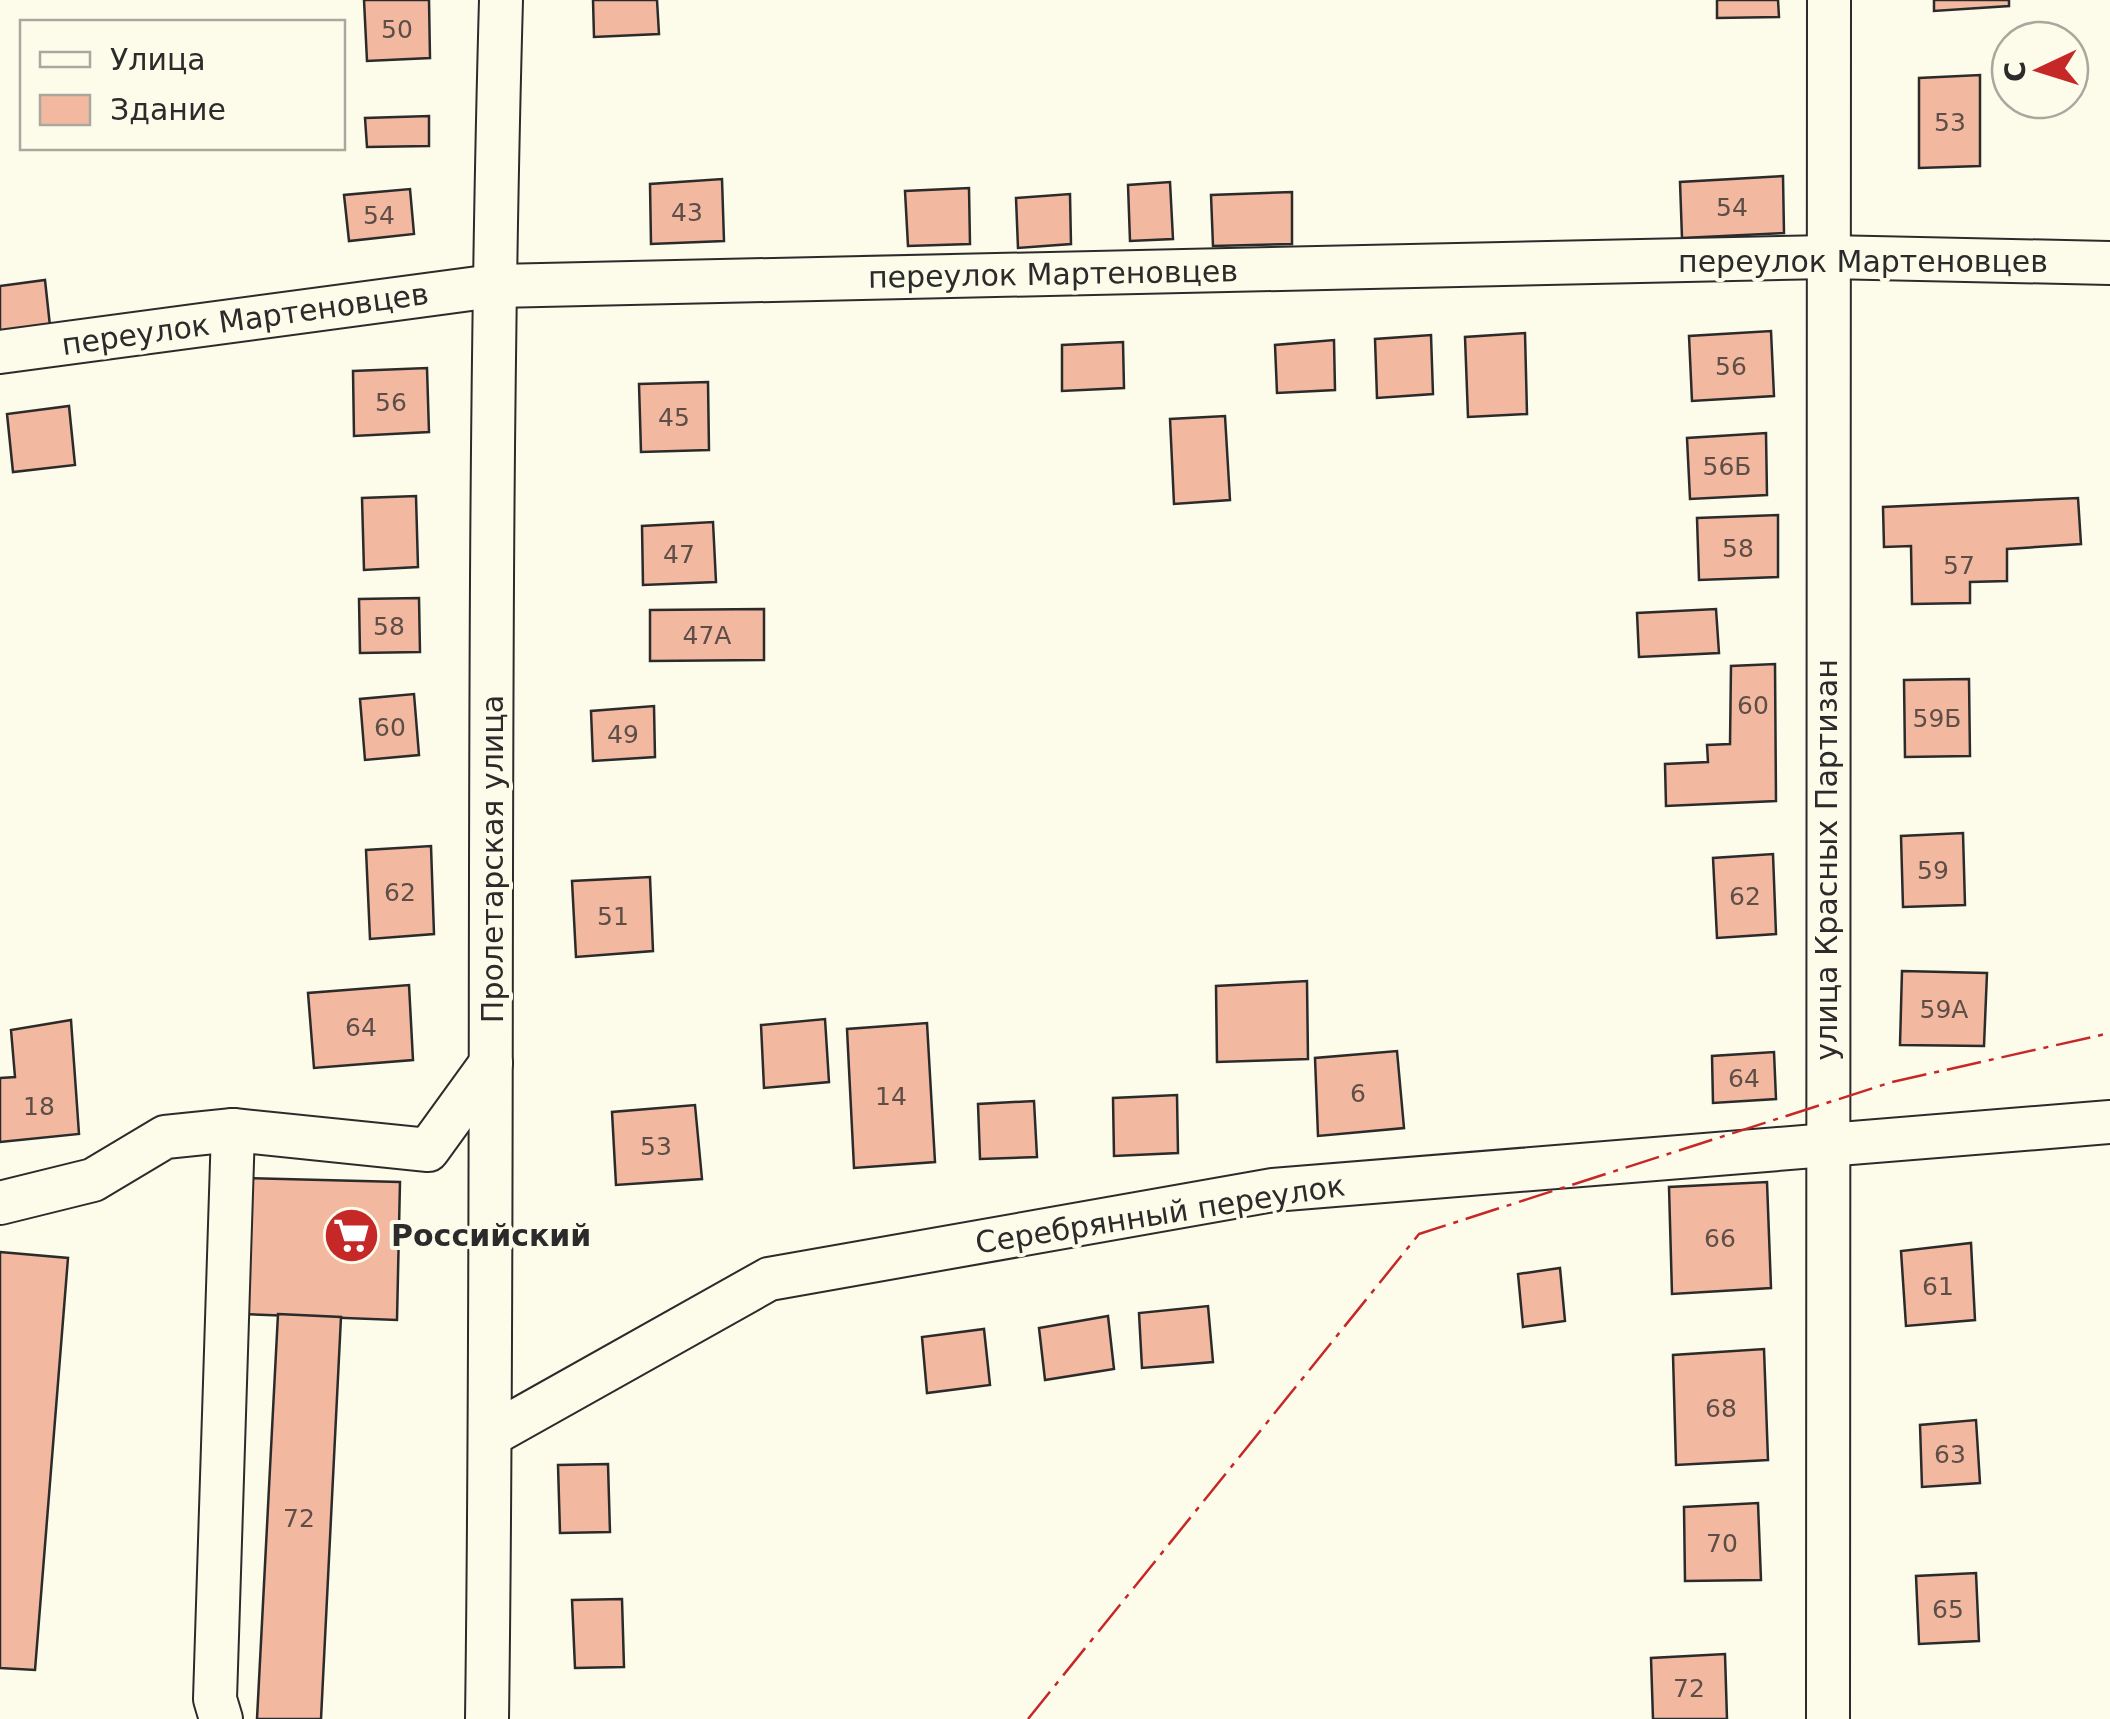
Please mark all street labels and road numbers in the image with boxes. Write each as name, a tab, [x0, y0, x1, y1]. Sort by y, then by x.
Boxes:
street label: переулок Мартеновцев	[1678, 244, 2048, 279]
street label: переулок Мартеновцев	[868, 253, 1238, 295]
street label: переулок Мартеновцев	[59, 276, 431, 362]
street label: улица Красных Партизан	[1809, 659, 1844, 1061]
street label: Пролетарская улица	[475, 695, 510, 1023]
street label: Серебрянный переулок	[973, 1168, 1347, 1260]

